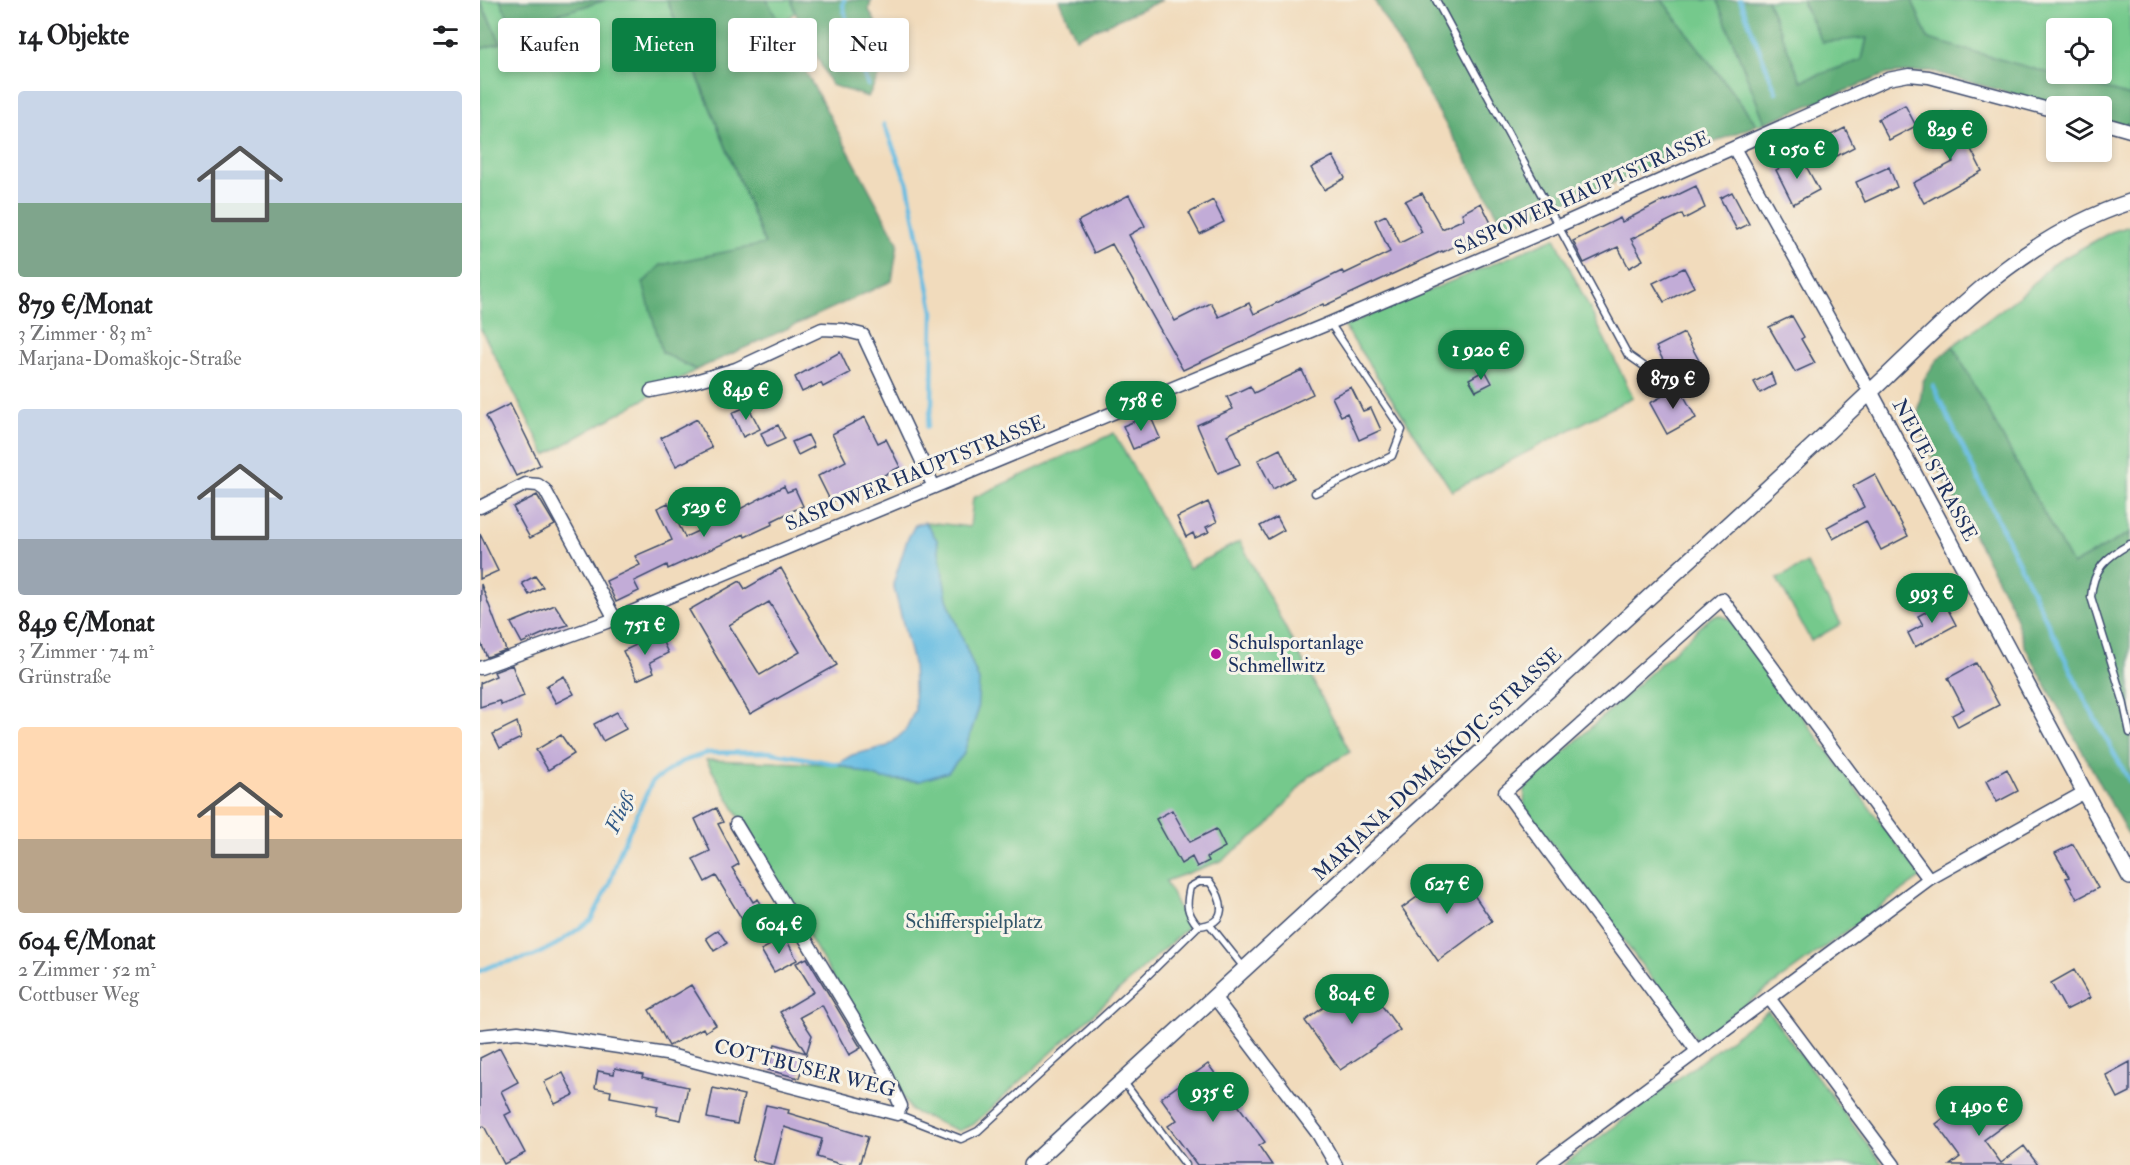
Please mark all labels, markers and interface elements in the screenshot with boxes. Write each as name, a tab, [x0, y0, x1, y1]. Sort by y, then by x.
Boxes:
chip: Kaufen	[498, 18, 600, 72]
chip: Mieten	[612, 18, 716, 72]
chip: Filter	[728, 18, 817, 72]
chip: Neu	[829, 18, 909, 72]
map controls	[2046, 18, 2112, 162]
button: locate	[2046, 18, 2112, 84]
text: 14 Objekte	[18, 20, 129, 52]
icon: filters	[429, 20, 462, 53]
button: layers	[2046, 96, 2112, 162]
pin: 829 €	[1908, 110, 1992, 161]
text: 829 €	[1927, 117, 1973, 142]
street label: SASPOWER HAUPTSTRASSE	[1450, 125, 1714, 261]
pin: 1 050 €	[1742, 129, 1852, 180]
icon: home	[186, 130, 294, 238]
text: 1 050 €	[1769, 136, 1825, 161]
text: 879 €/Monat	[18, 289, 153, 321]
text: 3 Zimmer · 83 m²	[18, 321, 152, 346]
pin: 1 920 €	[1426, 330, 1536, 381]
text: 1 920 €	[1452, 337, 1510, 362]
text: Marjana-Domaškojc-Straße	[18, 346, 242, 371]
pin: 879 €	[1631, 359, 1715, 410]
text: 879 €	[1651, 366, 1695, 391]
pin: 849 €	[704, 370, 788, 421]
text: 849 €	[723, 377, 769, 402]
pin: 758 €	[1099, 381, 1183, 432]
text: 758 €	[1119, 388, 1163, 413]
street label: NEUE STRASSE	[1887, 395, 1983, 545]
street label: SASPOWER HAUPTSTRASSE	[782, 409, 1048, 537]
icon: home	[186, 448, 294, 556]
pin: 529 €	[662, 487, 746, 538]
text: 529 €	[681, 494, 727, 519]
pin: 993 €	[1890, 573, 1974, 624]
text: 993 €	[1910, 580, 1954, 605]
pin: 751 €	[603, 605, 687, 656]
text: 849 €/Monat	[18, 607, 155, 639]
text: 751 €	[624, 612, 666, 637]
place label: Schulsportanlage Schmellwitz	[1228, 630, 1364, 678]
text: 3 Zimmer · 74 m²	[18, 639, 154, 664]
street label: MARJANA-DOMAŠKOJC-STRASSE	[1307, 641, 1567, 886]
marker: Schulsportanlage Schmellwitz	[1209, 647, 1223, 661]
text: Grünstraße	[18, 664, 111, 689]
icon: home	[186, 766, 294, 874]
water label: Fließ	[599, 786, 642, 838]
pin: 627 €	[1405, 864, 1489, 915]
text: 627 €	[1424, 871, 1470, 896]
pin: 604 €	[737, 904, 821, 955]
park label: Schifferspielplatz	[905, 909, 1043, 935]
text: 604 €	[756, 911, 802, 936]
text: 604 €/Monat	[18, 925, 156, 957]
text: 2 Zimmer · 52 m²	[18, 957, 156, 982]
pin: 804 €	[1310, 974, 1394, 1025]
text: 804 €	[1329, 981, 1375, 1006]
text: Cottbuser Weg	[18, 982, 139, 1007]
street label: COTTBUSER WEG	[712, 1033, 899, 1103]
pin: 935 €	[1171, 1072, 1255, 1123]
text: 935 €	[1192, 1079, 1234, 1104]
pin: 1 490 €	[1924, 1086, 2034, 1137]
text: 1 490 €	[1950, 1093, 2008, 1118]

